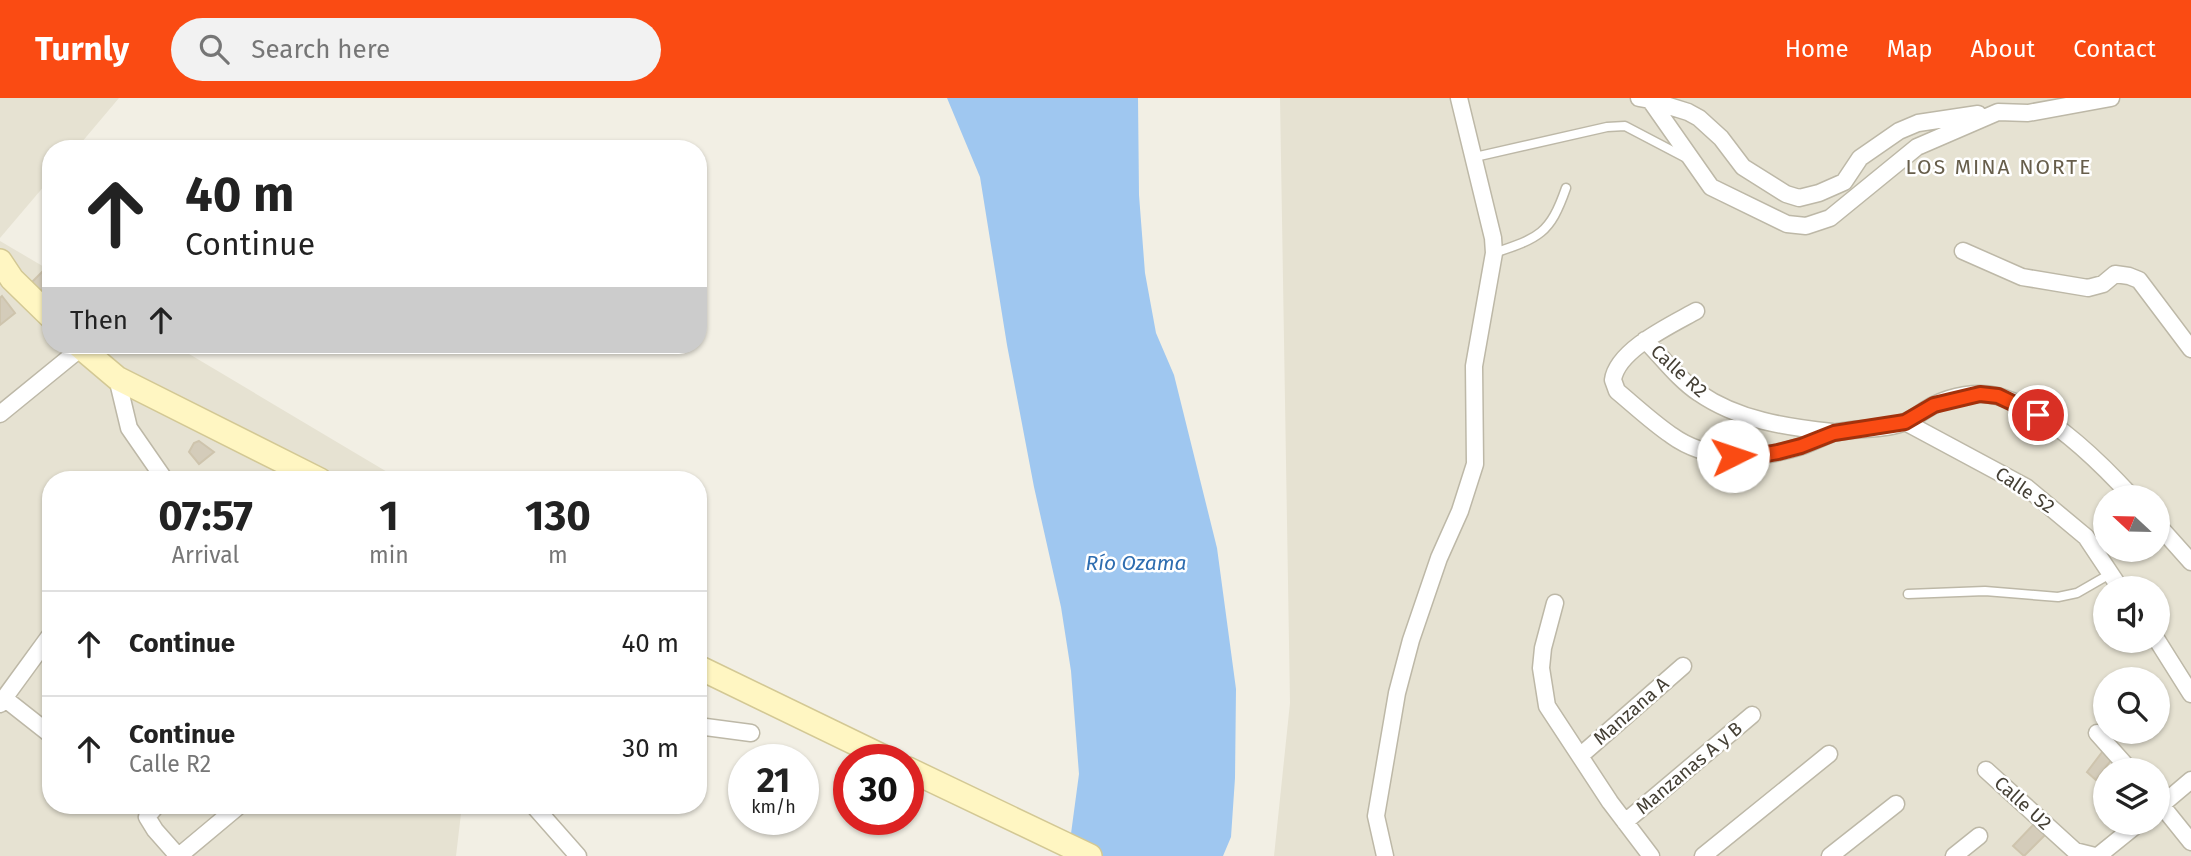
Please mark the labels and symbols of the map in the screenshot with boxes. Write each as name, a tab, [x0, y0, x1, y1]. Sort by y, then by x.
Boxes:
district label: LOS MINA NORTE	[1906, 154, 2092, 180]
street label: Calle R2	[1646, 340, 1712, 402]
pin	[2008, 385, 2068, 445]
position arrow	[1696, 419, 1770, 493]
street label: Calle S2	[1991, 462, 2059, 518]
north arrow	[2093, 485, 2170, 562]
water label: Río Ozama	[1086, 550, 1186, 576]
street label: Manzana A	[1589, 672, 1673, 750]
street label: Manzanas A y B	[1631, 717, 1747, 819]
speed limit sign: 30	[833, 744, 924, 835]
street label: Calle U2	[1990, 771, 2056, 835]

